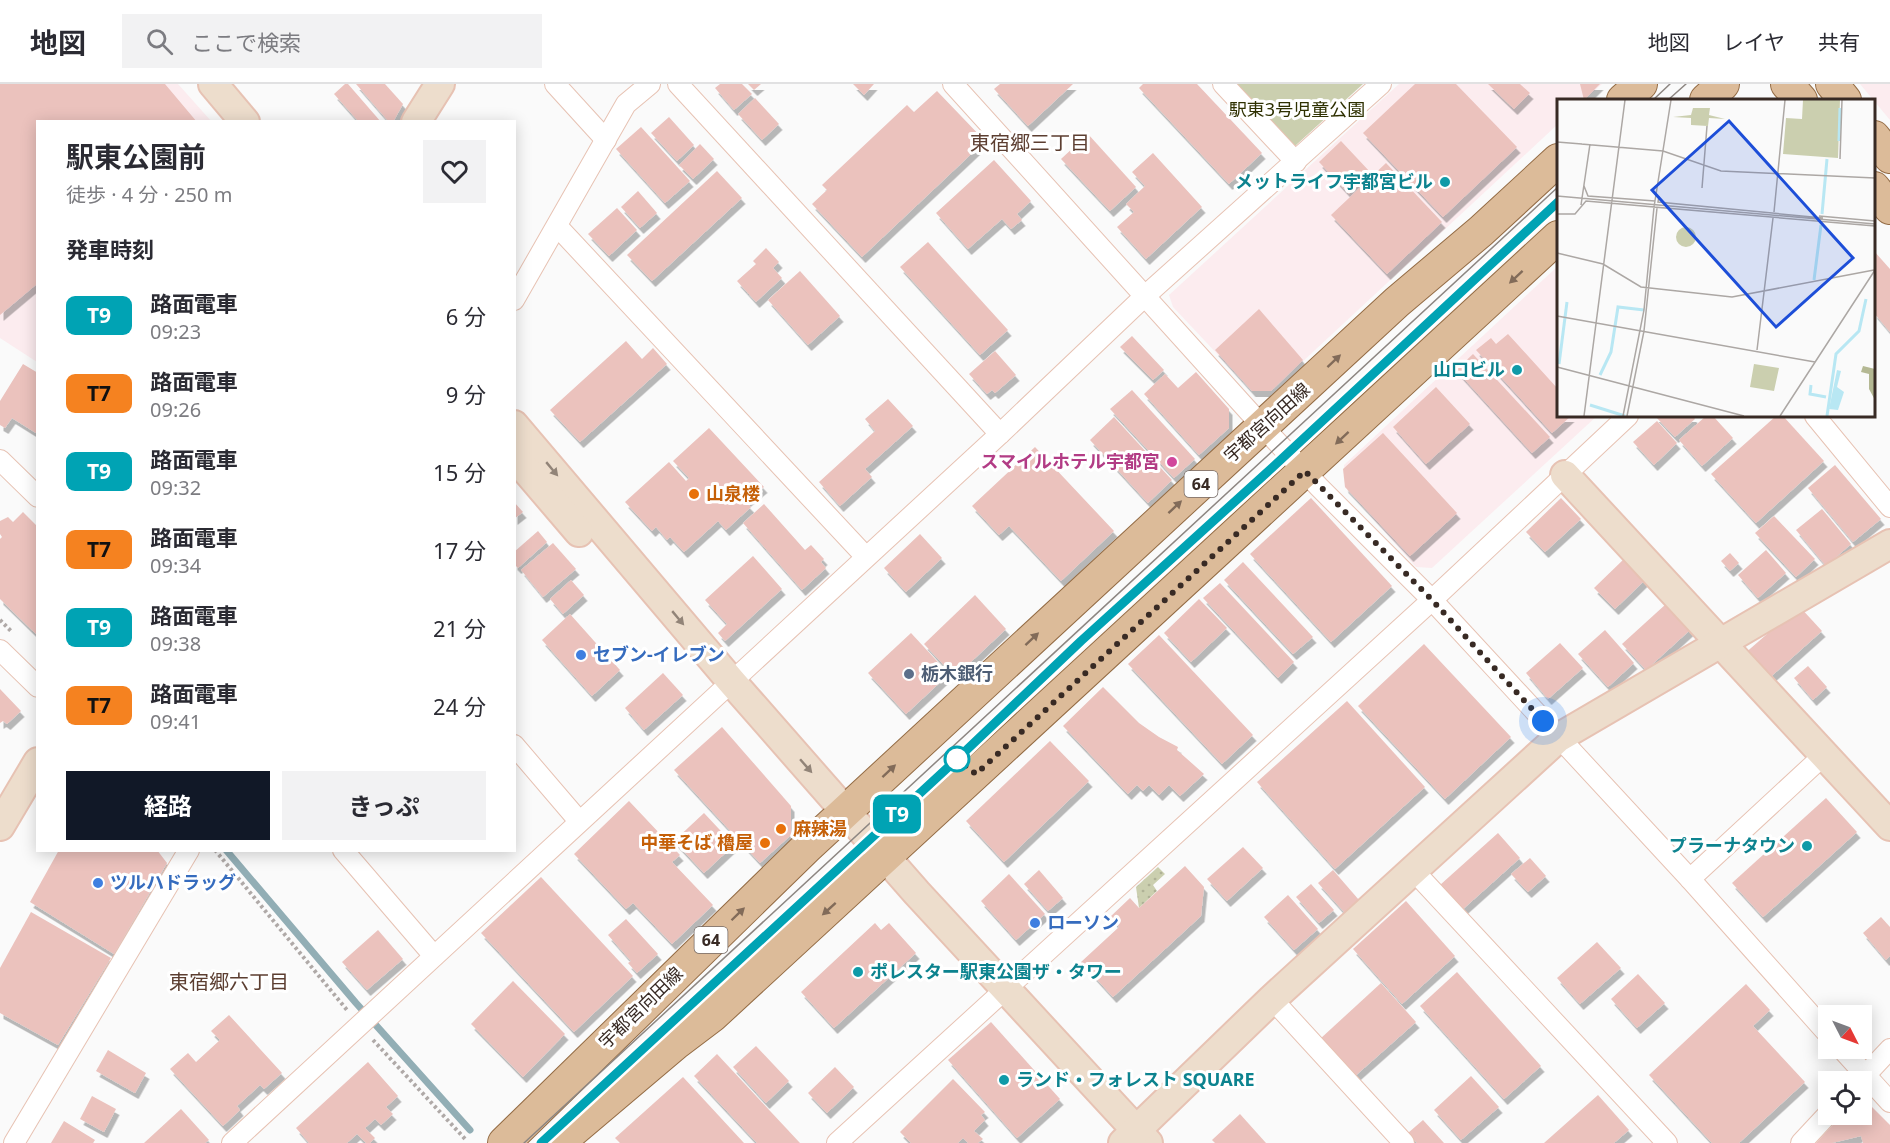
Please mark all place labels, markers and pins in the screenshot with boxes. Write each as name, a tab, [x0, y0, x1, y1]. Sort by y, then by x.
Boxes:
place label: メットライフ宇都宮ビル	[1235, 169, 1433, 193]
marker: メットライフ宇都宮ビル	[1438, 175, 1452, 189]
place label: 山口ビル	[1433, 357, 1505, 381]
marker: 山口ビル	[1510, 363, 1524, 377]
place label: スマイルホテル宇都宮	[981, 449, 1160, 473]
marker: スマイルホテル宇都宮	[1165, 455, 1179, 469]
place label: 山泉楼	[706, 481, 760, 505]
marker: 山泉楼	[687, 487, 701, 501]
place label: セブン-イレブン	[593, 642, 725, 666]
marker: セブン-イレブン	[574, 648, 588, 662]
place label: 栃木銀行	[921, 661, 993, 685]
marker: 栃木銀行	[902, 667, 916, 681]
unlabelled marker	[944, 746, 970, 772]
place label: 麻辣湯	[793, 816, 847, 840]
marker: 麻辣湯	[774, 822, 788, 836]
place label: 中華そば 櫓屋	[640, 830, 753, 854]
place label: プラーナタウン	[1669, 833, 1795, 857]
marker: 中華そば 櫓屋	[758, 836, 772, 850]
marker: プラーナタウン	[1800, 839, 1814, 853]
place label: ツルハドラッグ	[110, 870, 236, 894]
marker: ツルハドラッグ	[91, 876, 105, 890]
place label: ローソン	[1047, 910, 1119, 934]
marker: ローソン	[1028, 916, 1042, 930]
place label: ポレスター駅東公園ザ・タワー	[870, 959, 1122, 983]
marker: ポレスター駅東公園ザ・タワー	[851, 965, 865, 979]
place label: ランド・フォレスト SQUARE	[1016, 1067, 1255, 1091]
marker: ランド・フォレスト SQUARE	[997, 1073, 1011, 1087]

